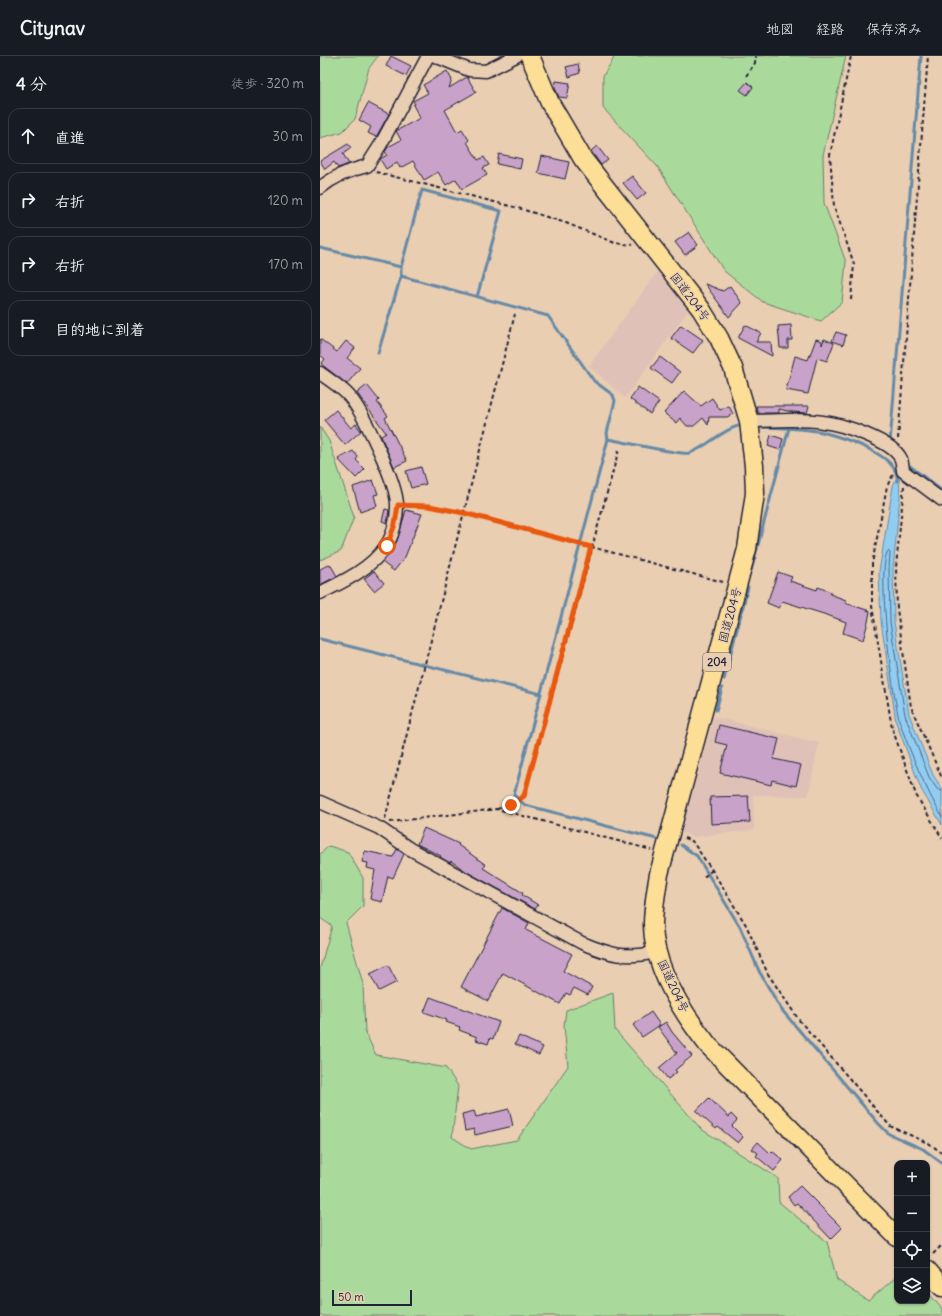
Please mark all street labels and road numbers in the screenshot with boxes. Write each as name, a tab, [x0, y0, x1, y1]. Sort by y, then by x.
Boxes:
street label: 国道204号	[667, 269, 714, 324]
street label: 国道204号	[715, 585, 744, 645]
road number: 204	[703, 653, 731, 671]
street label: 国道204号	[655, 957, 692, 1015]

